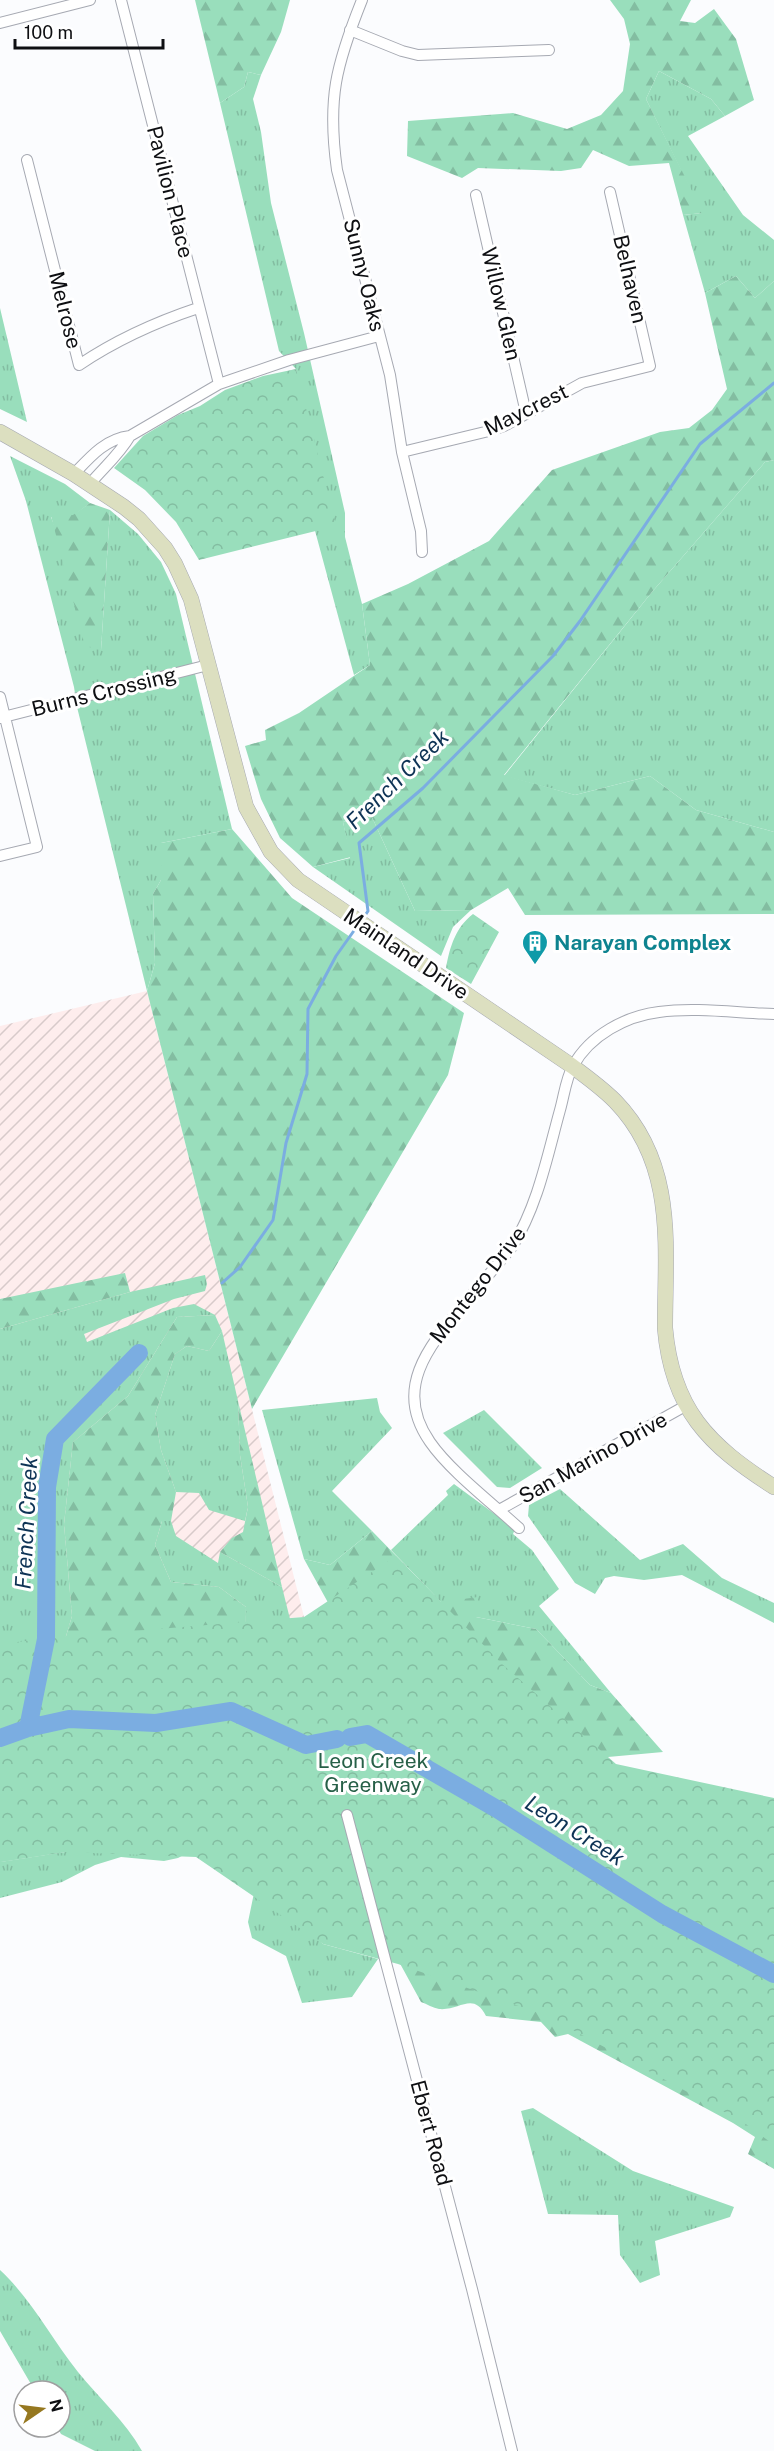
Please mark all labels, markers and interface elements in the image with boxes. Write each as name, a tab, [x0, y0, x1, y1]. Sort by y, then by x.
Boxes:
scale bar	[15, 12, 164, 50]
text: 100 m	[24, 22, 73, 43]
street label: Pavilion Place	[142, 123, 199, 261]
street label: Sunny Oaks	[338, 216, 391, 334]
street label: Belhaven	[608, 232, 653, 326]
street label: Willow Glen	[476, 245, 527, 363]
street label: Melrose	[44, 269, 87, 351]
street label: Maycrest	[480, 378, 572, 441]
street label: Burns Crossing	[29, 661, 179, 722]
water label: French Creek	[340, 723, 454, 834]
street label: Mainland Drive	[339, 903, 474, 1005]
building icon: Narayan Complex	[520, 928, 550, 966]
place label: Narayan Complex	[554, 930, 731, 955]
street label: Montego Drive	[424, 1221, 531, 1348]
street label: San Marino Drive	[514, 1406, 671, 1509]
water label: French Creek	[10, 1456, 42, 1590]
park label: Leon Creek Greenway	[318, 1748, 429, 1797]
water label: Leon Creek	[521, 1789, 629, 1871]
street label: Ebert Road	[405, 2077, 458, 2188]
north arrow	[12, 2379, 72, 2439]
text: N	[45, 2397, 67, 2414]

